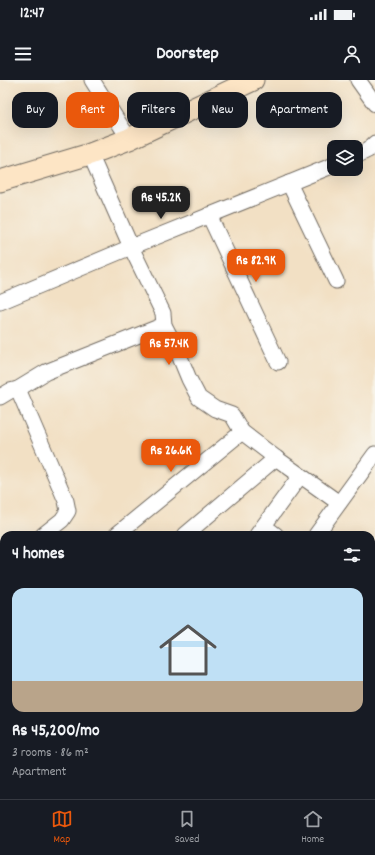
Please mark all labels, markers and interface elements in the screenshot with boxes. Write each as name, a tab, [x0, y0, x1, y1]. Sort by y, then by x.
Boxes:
text: 12:47	[20, 3, 44, 25]
text: Doorstep	[156, 42, 219, 67]
icon: menu	[12, 43, 34, 65]
icon: person	[341, 43, 363, 65]
chip: Buy	[12, 92, 58, 128]
chip: Rent	[66, 92, 119, 128]
chip: Filters	[127, 92, 190, 128]
chip: New	[198, 92, 248, 128]
chip: Apartment	[256, 92, 342, 128]
map controls	[327, 140, 363, 176]
button: layers	[327, 140, 363, 176]
pin: Rs 45.2K	[120, 186, 202, 220]
text: Rs 45.2K	[141, 189, 181, 208]
pin: Rs 82.9K	[215, 249, 297, 283]
text: Rs 82.9K	[236, 252, 276, 271]
pin: Rs 57.4K	[128, 332, 210, 366]
text: Rs 57.4K	[149, 335, 189, 354]
pin: Rs 26.6K	[130, 439, 212, 473]
text: Rs 26.6K	[150, 442, 192, 461]
text: 4 homes	[12, 543, 65, 567]
icon: filters	[341, 544, 363, 566]
icon: home	[152, 614, 224, 686]
text: Rs 45,200/mo	[12, 720, 100, 744]
text: 3 rooms · 86 m²	[12, 744, 89, 763]
text: Apartment	[12, 763, 66, 782]
tab: Map	[51, 808, 73, 848]
tab: Saved	[175, 808, 199, 848]
tab: Home	[301, 808, 324, 848]

